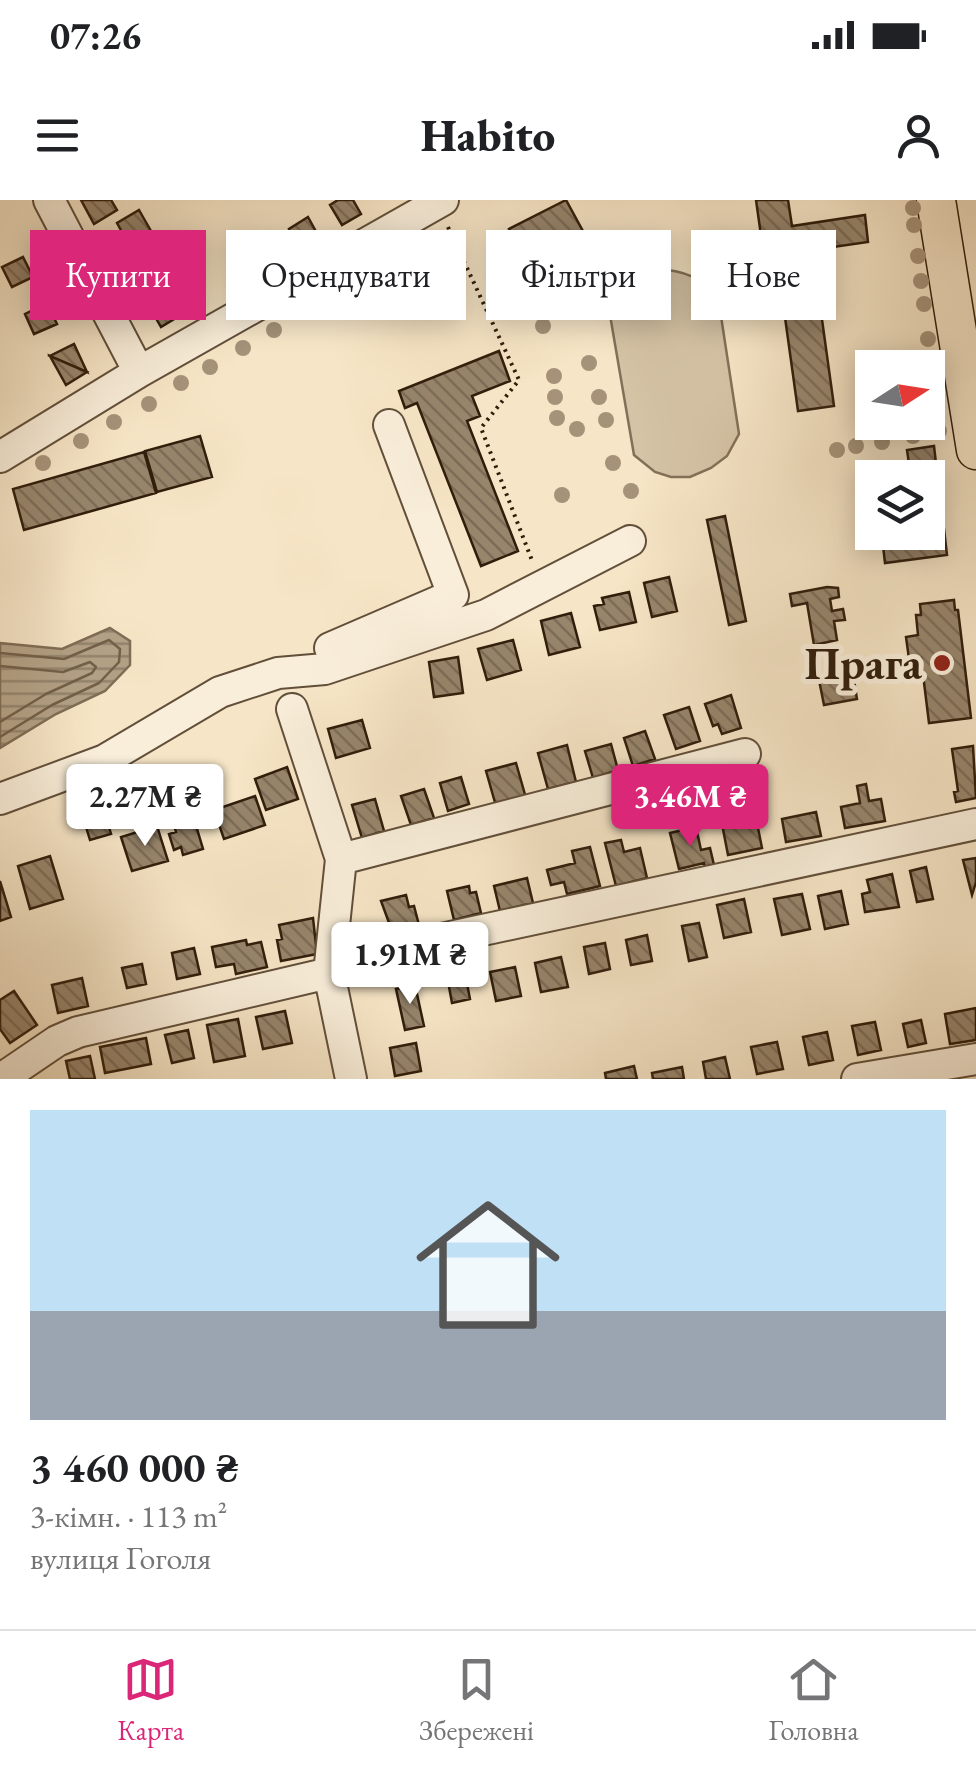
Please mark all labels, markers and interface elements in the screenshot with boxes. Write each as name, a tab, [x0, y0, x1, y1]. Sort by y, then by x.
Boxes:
text: 07:26	[50, 11, 141, 60]
text: Habito	[421, 106, 555, 164]
icon: menu	[30, 108, 85, 163]
icon: person	[891, 108, 946, 163]
chip: Купити	[30, 230, 206, 320]
chip: Орендувати	[226, 230, 466, 320]
chip: Фільтри	[486, 230, 671, 320]
chip: Нове	[691, 230, 836, 320]
north arrow	[855, 350, 945, 440]
map controls	[855, 350, 945, 550]
button: layers	[855, 460, 945, 550]
place label: Прага	[805, 634, 922, 692]
marker: Прага	[931, 652, 953, 674]
pin: 2.27M ₴	[53, 764, 237, 849]
pin: 3.46M ₴	[598, 764, 782, 849]
text: 2.27M ₴	[88, 775, 202, 817]
text: 3.46M ₴	[633, 775, 747, 817]
pin: 1.91M ₴	[318, 922, 502, 1007]
text: 1.91M ₴	[353, 933, 467, 975]
icon: home	[398, 1175, 578, 1355]
text: 3 460 000 ₴	[30, 1440, 239, 1495]
text: 3-кімн. · 113 m²	[30, 1495, 227, 1537]
text: вулиця Гоголя	[30, 1537, 211, 1579]
tab: Карта	[117, 1652, 184, 1748]
tab: Збережені	[419, 1652, 534, 1748]
tab: Головна	[769, 1652, 859, 1748]

